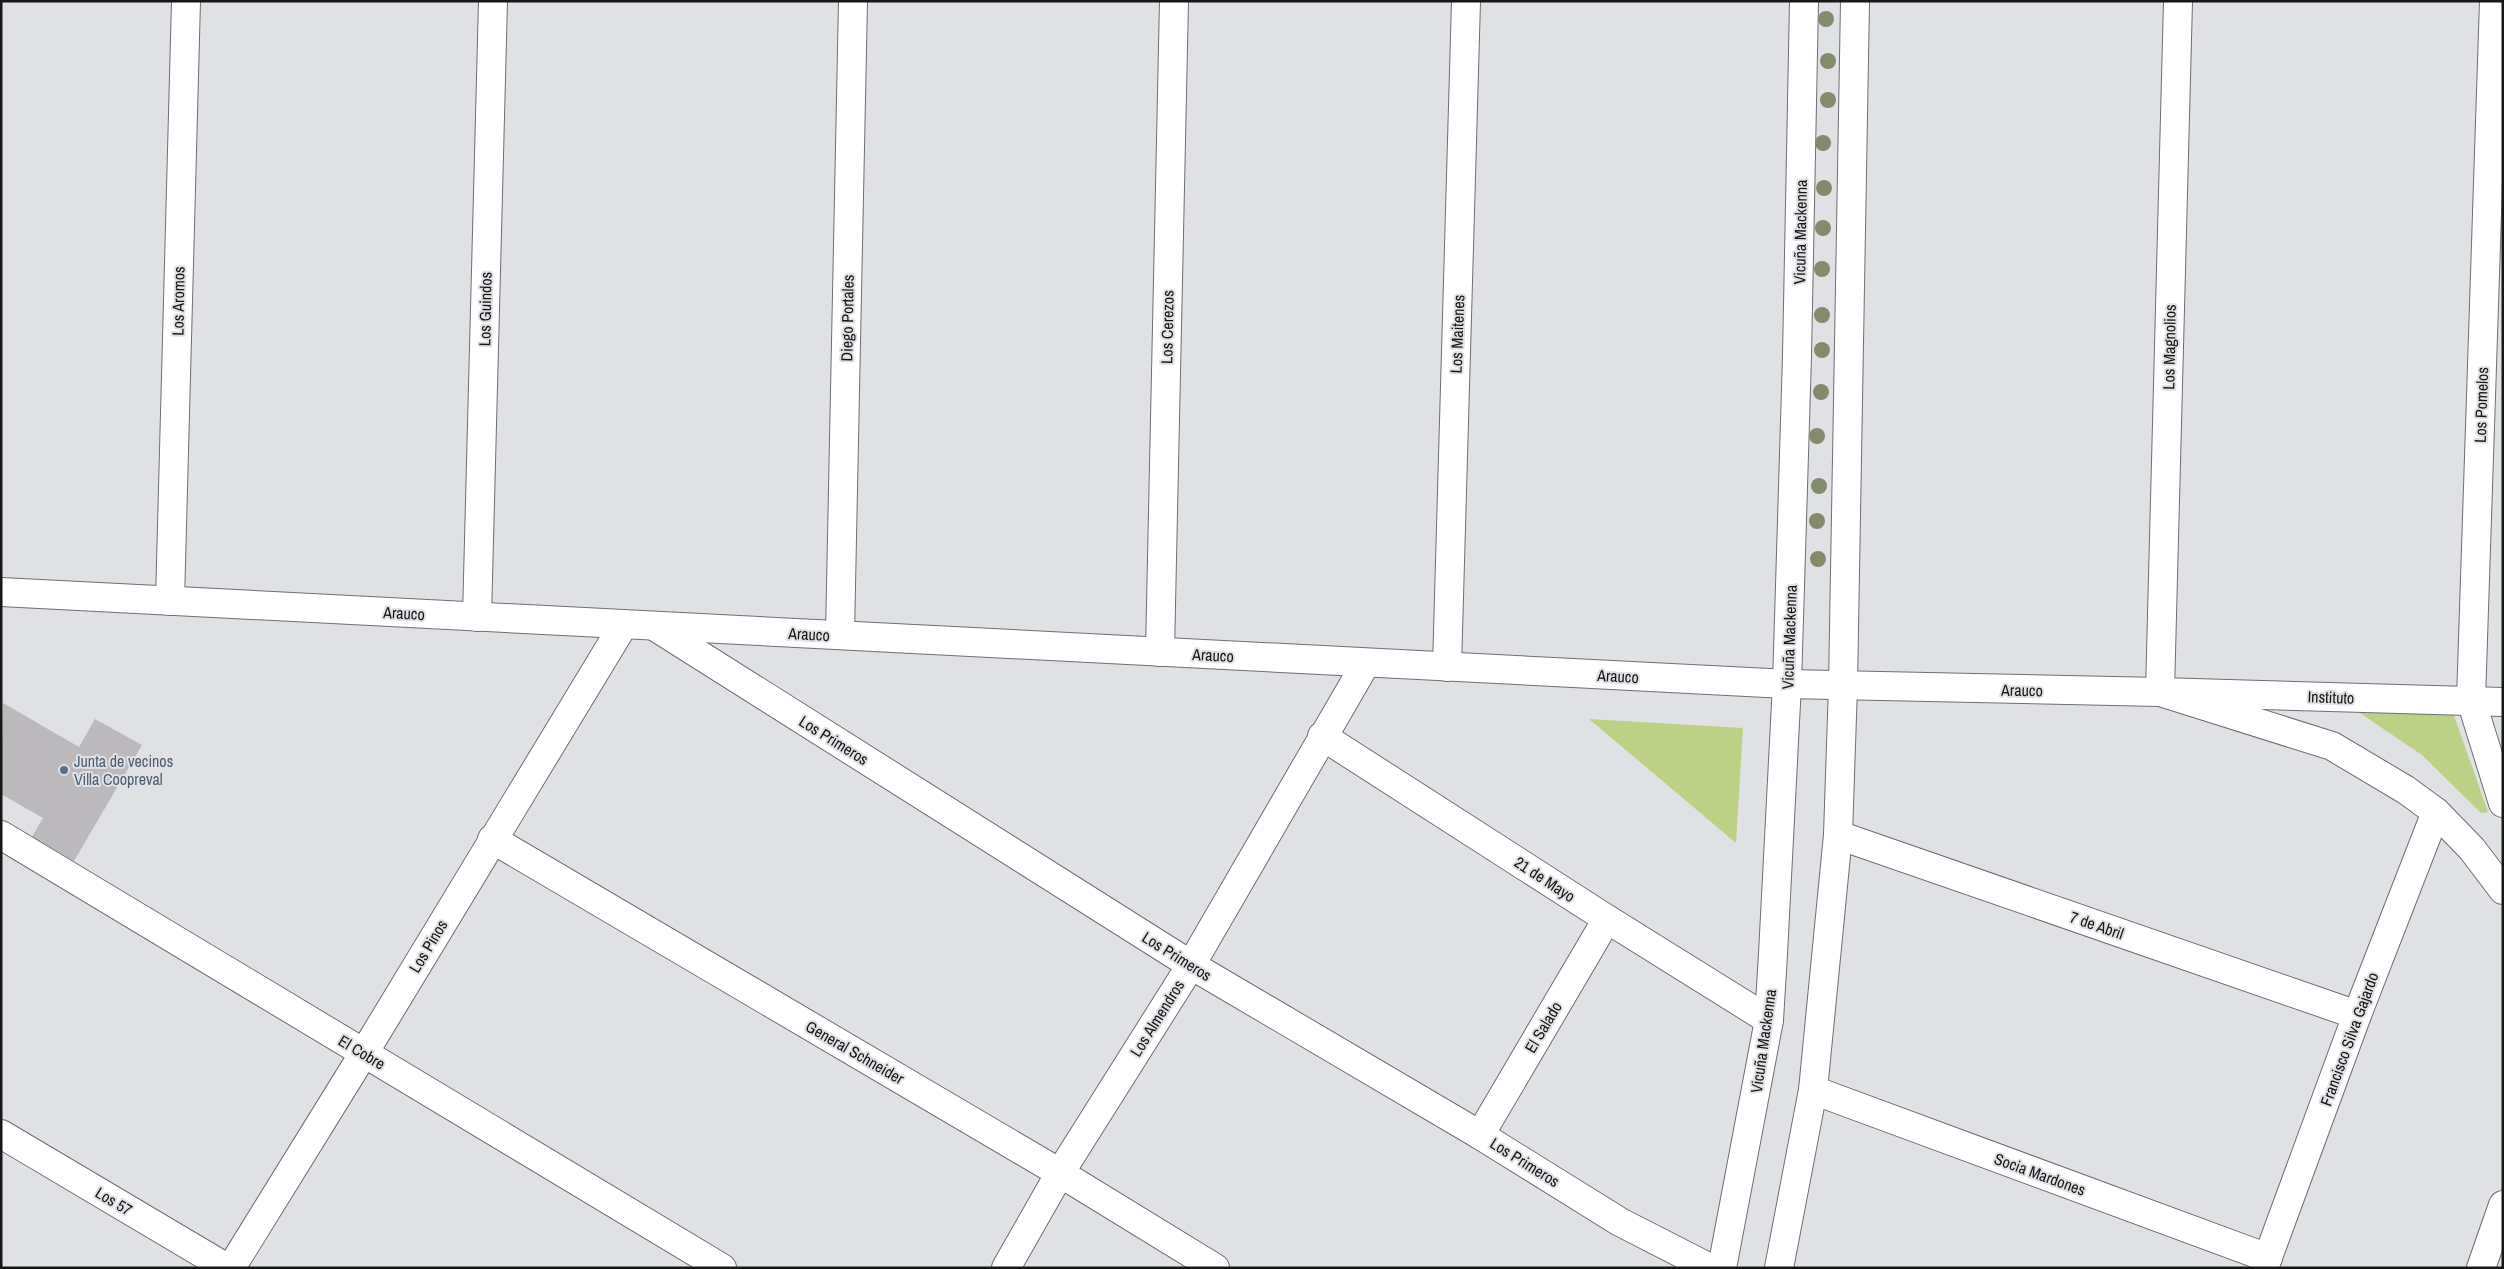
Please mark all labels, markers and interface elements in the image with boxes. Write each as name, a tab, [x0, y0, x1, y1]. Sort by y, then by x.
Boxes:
street label: Vicuña Mackenna	[1788, 179, 1812, 285]
street label: Los Aromos	[166, 266, 190, 336]
street label: Los Guindos	[473, 272, 497, 346]
street label: Diego Portales	[835, 274, 859, 362]
street label: Los Cerezos	[1155, 290, 1179, 364]
street label: Los Maitenes	[1445, 294, 1469, 374]
street label: Los Magnolios	[2157, 304, 2181, 390]
street label: Los Pomelos	[2469, 367, 2493, 443]
street label: Vicuña Mackenna	[1776, 584, 1802, 690]
street label: Arauco	[382, 601, 425, 625]
street label: Arauco	[787, 622, 830, 646]
street label: Arauco	[1191, 643, 1234, 667]
street label: Arauco	[1596, 664, 1639, 688]
street label: Arauco	[2000, 679, 2043, 701]
street label: Instituto	[2307, 685, 2355, 709]
street label: Los Primeros	[795, 710, 873, 770]
place label: Junta de vecinos Villa Coopreval	[74, 750, 173, 790]
marker: Junta de vecinos Villa Coopreval	[58, 764, 70, 776]
street label: 21 de Mayo	[1510, 851, 1580, 907]
street label: 7 de Abril	[2067, 906, 2127, 944]
street label: Los Pinos	[404, 915, 452, 977]
street label: Los Primeros	[1138, 926, 1216, 986]
street label: Francisco Silva Gajardo	[2315, 969, 2383, 1109]
street label: Los Almendros	[1125, 975, 1189, 1061]
street label: Vicuña Mackenna	[1745, 987, 1781, 1094]
street label: El Salado	[1519, 997, 1567, 1057]
street label: General Schneider	[802, 1015, 909, 1089]
street label: El Cobre	[334, 1029, 390, 1075]
street label: Los Primeros	[1486, 1132, 1564, 1192]
street label: Socia Mardones	[1991, 1147, 2089, 1201]
street label: Los 57	[91, 1181, 137, 1221]

